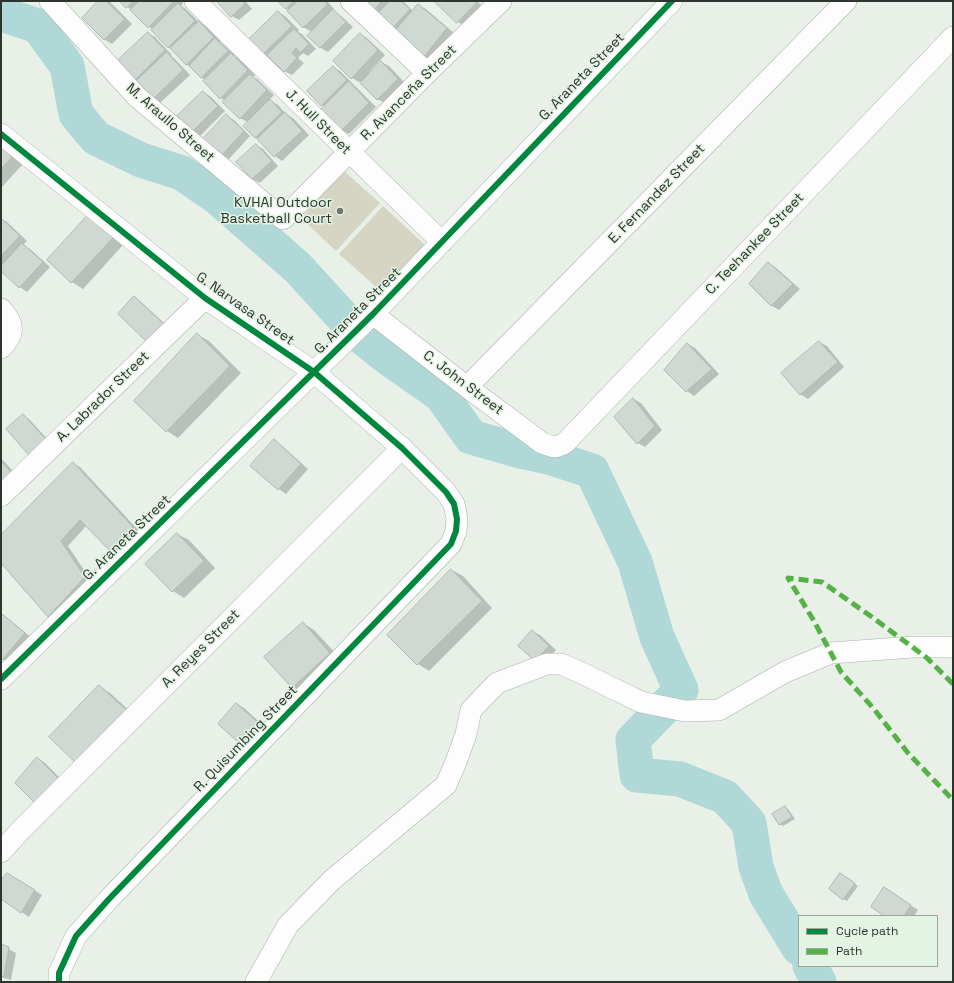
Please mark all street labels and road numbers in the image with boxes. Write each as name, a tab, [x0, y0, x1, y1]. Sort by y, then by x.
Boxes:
street label: G. Araneta Street	[536, 30, 628, 124]
street label: R. Avanceña Street	[358, 42, 460, 144]
street label: M. Araullo Street	[122, 80, 218, 166]
street label: J. Hull Street	[282, 86, 354, 158]
street label: E. Fernandez Street	[605, 141, 709, 247]
street label: C. Teehankee Street	[702, 190, 808, 298]
street label: G. Araneta Street	[311, 264, 405, 358]
street label: G. Narvasa Street	[193, 269, 297, 349]
street label: C. John Street	[420, 347, 506, 419]
street label: A. Labrador Street	[53, 348, 153, 446]
street label: G. Araneta Street	[80, 492, 174, 584]
street label: A. Reyes Street	[158, 606, 244, 692]
street label: R. Quisumbing Street	[191, 682, 301, 796]

